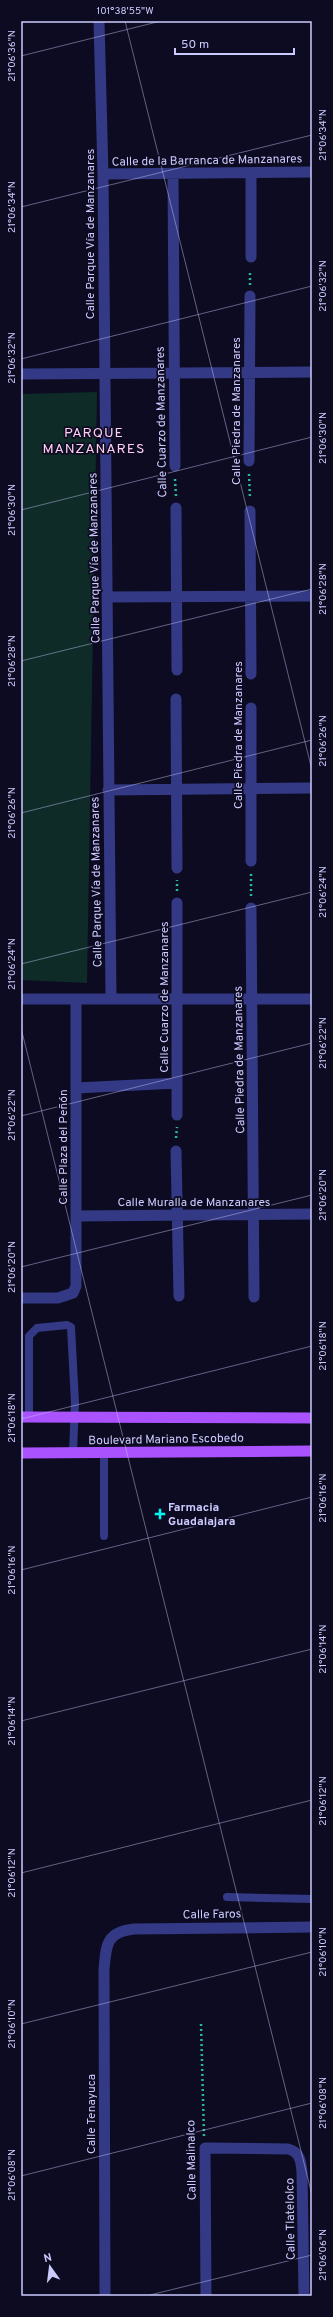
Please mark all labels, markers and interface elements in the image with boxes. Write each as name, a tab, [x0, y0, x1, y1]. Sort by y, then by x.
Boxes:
text: 101°38'55"W	[96, 5, 154, 18]
text: 21°06'36"N	[6, 30, 19, 82]
scale bar	[175, 30, 294, 56]
text: 50 m	[181, 37, 209, 53]
text: 21°06'34"N	[317, 109, 330, 161]
street label: Calle Parque Vía de Manzanares	[83, 149, 99, 319]
street label: Calle de la Barranca de Manzanares	[112, 151, 302, 171]
text: 21°06'34"N	[6, 181, 19, 233]
text: 21°06'32"N	[317, 260, 330, 312]
text: 21°06'32"N	[6, 332, 19, 384]
street label: Calle Piedra de Manzanares	[229, 337, 245, 485]
street label: Calle Cuarzo de Manzanares	[153, 346, 171, 498]
text: 21°06'30"N	[317, 412, 330, 464]
district label: PARQUE MANZANARES	[43, 425, 145, 458]
street label: Calle Parque Vía de Manzanares	[86, 472, 104, 643]
text: 21°06'30"N	[6, 484, 19, 536]
text: 21°06'28"N	[317, 563, 330, 615]
text: 21°06'28"N	[6, 635, 19, 687]
street label: Calle Piedra de Manzanares	[231, 661, 247, 809]
text: 21°06'26"N	[317, 715, 330, 767]
text: 21°06'26"N	[6, 787, 19, 839]
street label: Calle Parque Vía de Manzanares	[88, 796, 106, 967]
text: 21°06'24"N	[317, 866, 330, 918]
street label: Calle Cuarzo de Manzanares	[157, 921, 173, 1073]
text: 21°06'24"N	[6, 938, 19, 990]
street label: Calle Piedra de Manzanares	[231, 986, 249, 1134]
text: 21°06'22"N	[317, 1017, 330, 1069]
text: 21°06'22"N	[6, 1089, 19, 1141]
street label: Calle Plaza del Peñón	[56, 1089, 72, 1205]
text: 21°06'20"N	[317, 1169, 330, 1221]
street label: Calle Muralla de Manzanares	[118, 1195, 270, 1211]
text: 21°06'20"N	[6, 1241, 19, 1293]
text: 21°06'18"N	[317, 1321, 330, 1371]
text: 21°06'18"N	[6, 1393, 19, 1443]
street label: Boulevard Mariano Escobedo	[88, 1431, 244, 1449]
text: 21°06'16"N	[317, 1473, 330, 1523]
place label: Farmacia Guadalajara	[168, 1500, 236, 1530]
marker: Farmacia Guadalajara	[155, 1509, 165, 1519]
text: 21°06'16"N	[6, 1545, 19, 1595]
text: 21°06'14"N	[317, 1624, 330, 1674]
text: 21°06'14"N	[6, 1696, 19, 1746]
text: 21°06'12"N	[317, 1776, 330, 1826]
text: 21°06'12"N	[6, 1848, 19, 1898]
street label: Calle Faros	[183, 1906, 241, 1924]
text: 21°06'10"N	[317, 1927, 330, 1977]
text: 21°06'10"N	[6, 1999, 19, 2049]
street label: Calle Tenayuca	[84, 2074, 100, 2154]
text: 21°06'08"N	[317, 2077, 330, 2129]
street label: Calle Malinalco	[183, 2119, 201, 2200]
text: 21°06'08"N	[6, 2149, 19, 2201]
street label: Calle Tlatelolco	[282, 2178, 300, 2260]
text: 21°06'06"N	[317, 2229, 330, 2281]
north arrow	[30, 2247, 70, 2287]
text: N	[42, 2251, 53, 2266]

